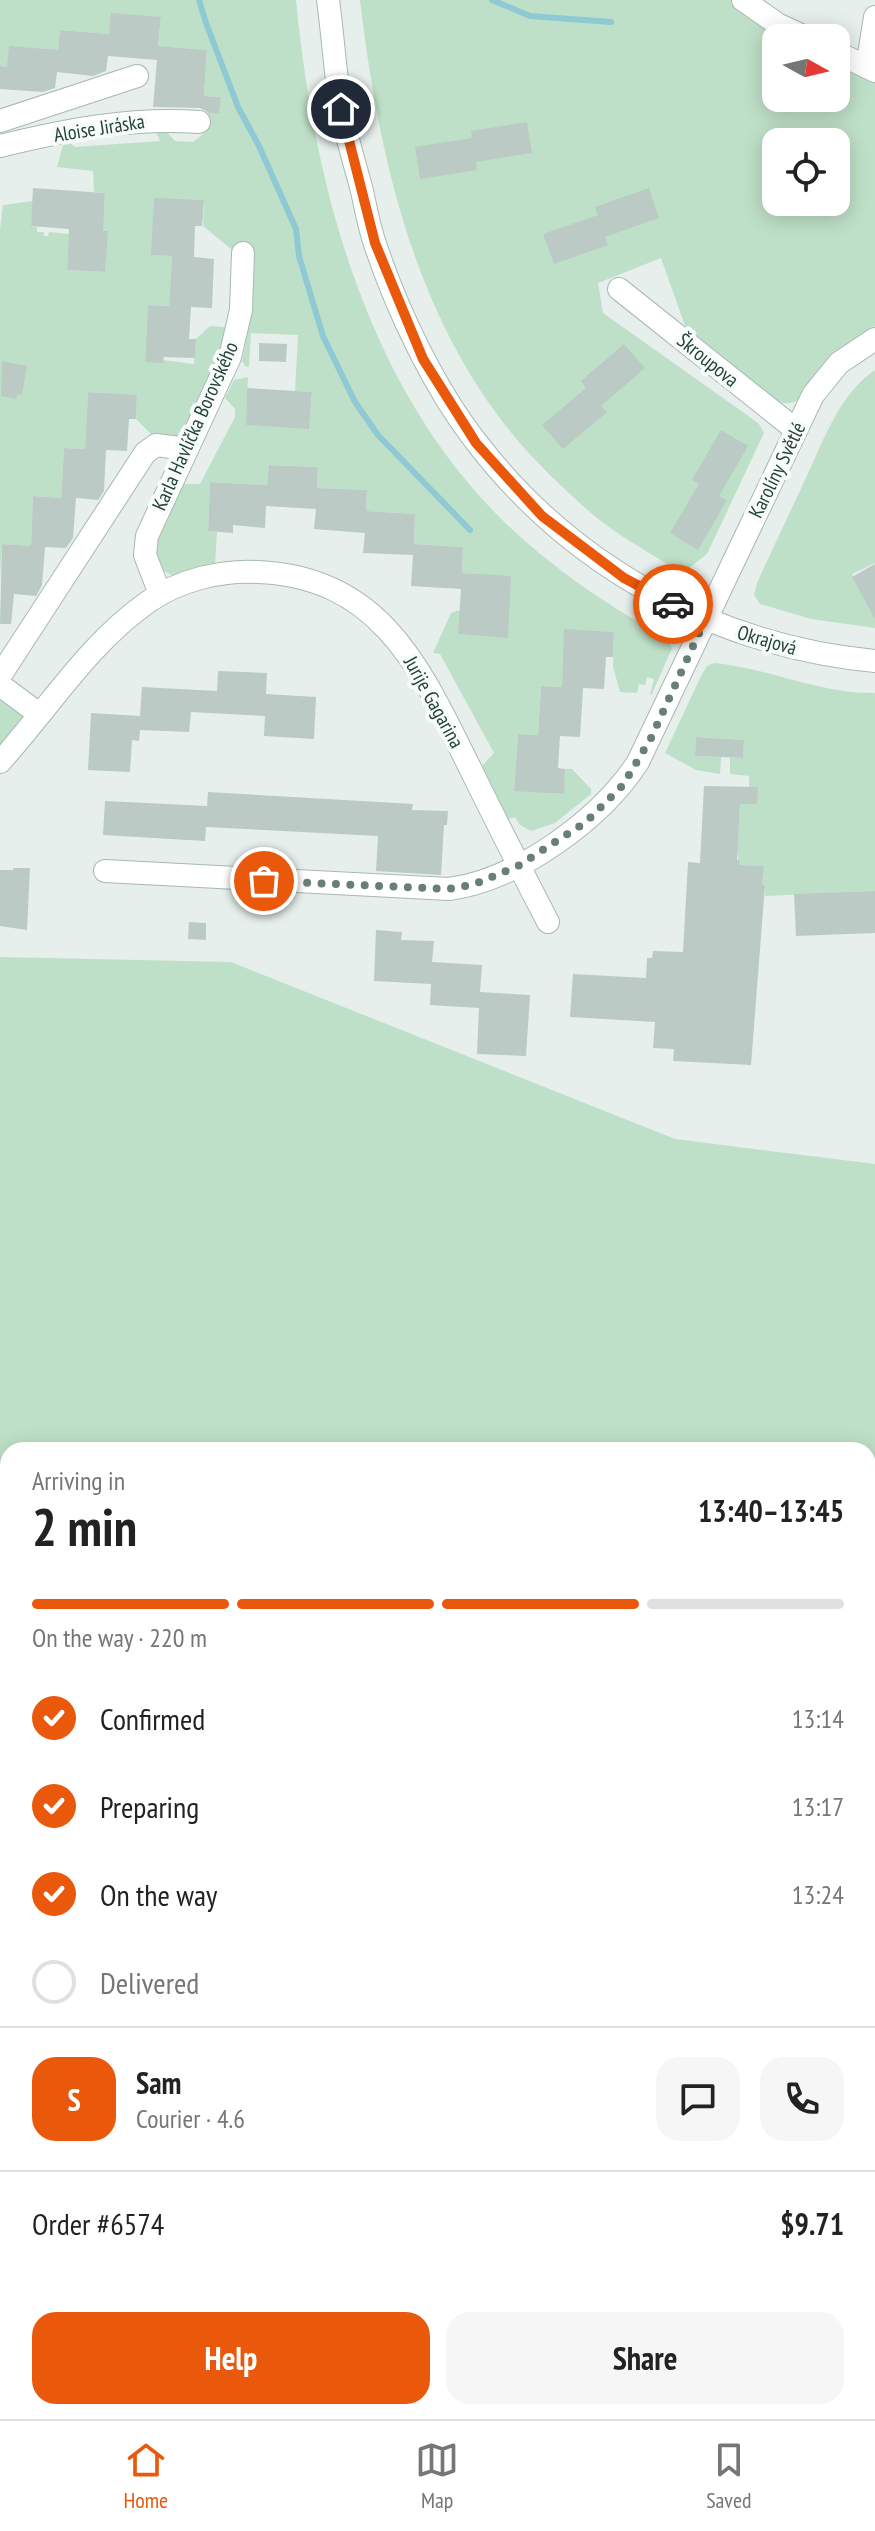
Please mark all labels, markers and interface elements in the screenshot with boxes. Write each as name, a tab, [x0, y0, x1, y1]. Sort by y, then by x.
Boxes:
north arrow	[762, 24, 850, 112]
map controls	[762, 24, 850, 216]
pin	[307, 75, 375, 143]
icon: home	[319, 87, 363, 131]
street label: Aloise Jiráska	[52, 108, 146, 148]
button: locate	[762, 128, 850, 216]
street label: Škroupova	[672, 327, 744, 393]
street label: Karla Havlíčka Borovského	[146, 337, 244, 515]
street label: Karolíny Světlé	[743, 418, 811, 522]
courier	[633, 564, 713, 644]
icon: car	[651, 582, 695, 626]
street label: Okrajová	[734, 619, 800, 661]
street label: Jurije Gagarina	[398, 651, 470, 753]
pin	[230, 847, 298, 915]
icon: bag	[242, 859, 286, 903]
text: Arriving in	[32, 1464, 125, 1497]
text: 13:40–13:45	[698, 1491, 844, 1530]
text: 2 min	[32, 1493, 137, 1560]
text: On the way · 220 m	[32, 1621, 207, 1654]
icon: check	[32, 1696, 76, 1740]
text: Confirmed	[100, 1699, 205, 1738]
text: 13:14	[792, 1702, 844, 1735]
icon: check	[32, 1784, 76, 1828]
text: Preparing	[100, 1787, 199, 1826]
text: 13:17	[792, 1790, 844, 1823]
icon: check	[32, 1872, 76, 1916]
text: On the way	[100, 1875, 217, 1914]
text: 13:24	[792, 1878, 844, 1911]
text: Delivered	[100, 1963, 199, 2002]
button: chat	[656, 2057, 740, 2141]
button: phone	[760, 2057, 844, 2141]
text: Sam	[136, 2063, 181, 2102]
text: S	[67, 2080, 81, 2119]
text: Courier · 4.6	[136, 2102, 245, 2135]
text: Order #6574	[32, 2204, 164, 2243]
text: $9.71	[780, 2204, 844, 2243]
button: Help	[32, 2312, 430, 2404]
button: Share	[446, 2312, 844, 2404]
tab: Home	[123, 2438, 168, 2514]
tab: Map	[415, 2438, 459, 2514]
tab: Saved	[706, 2438, 752, 2514]

